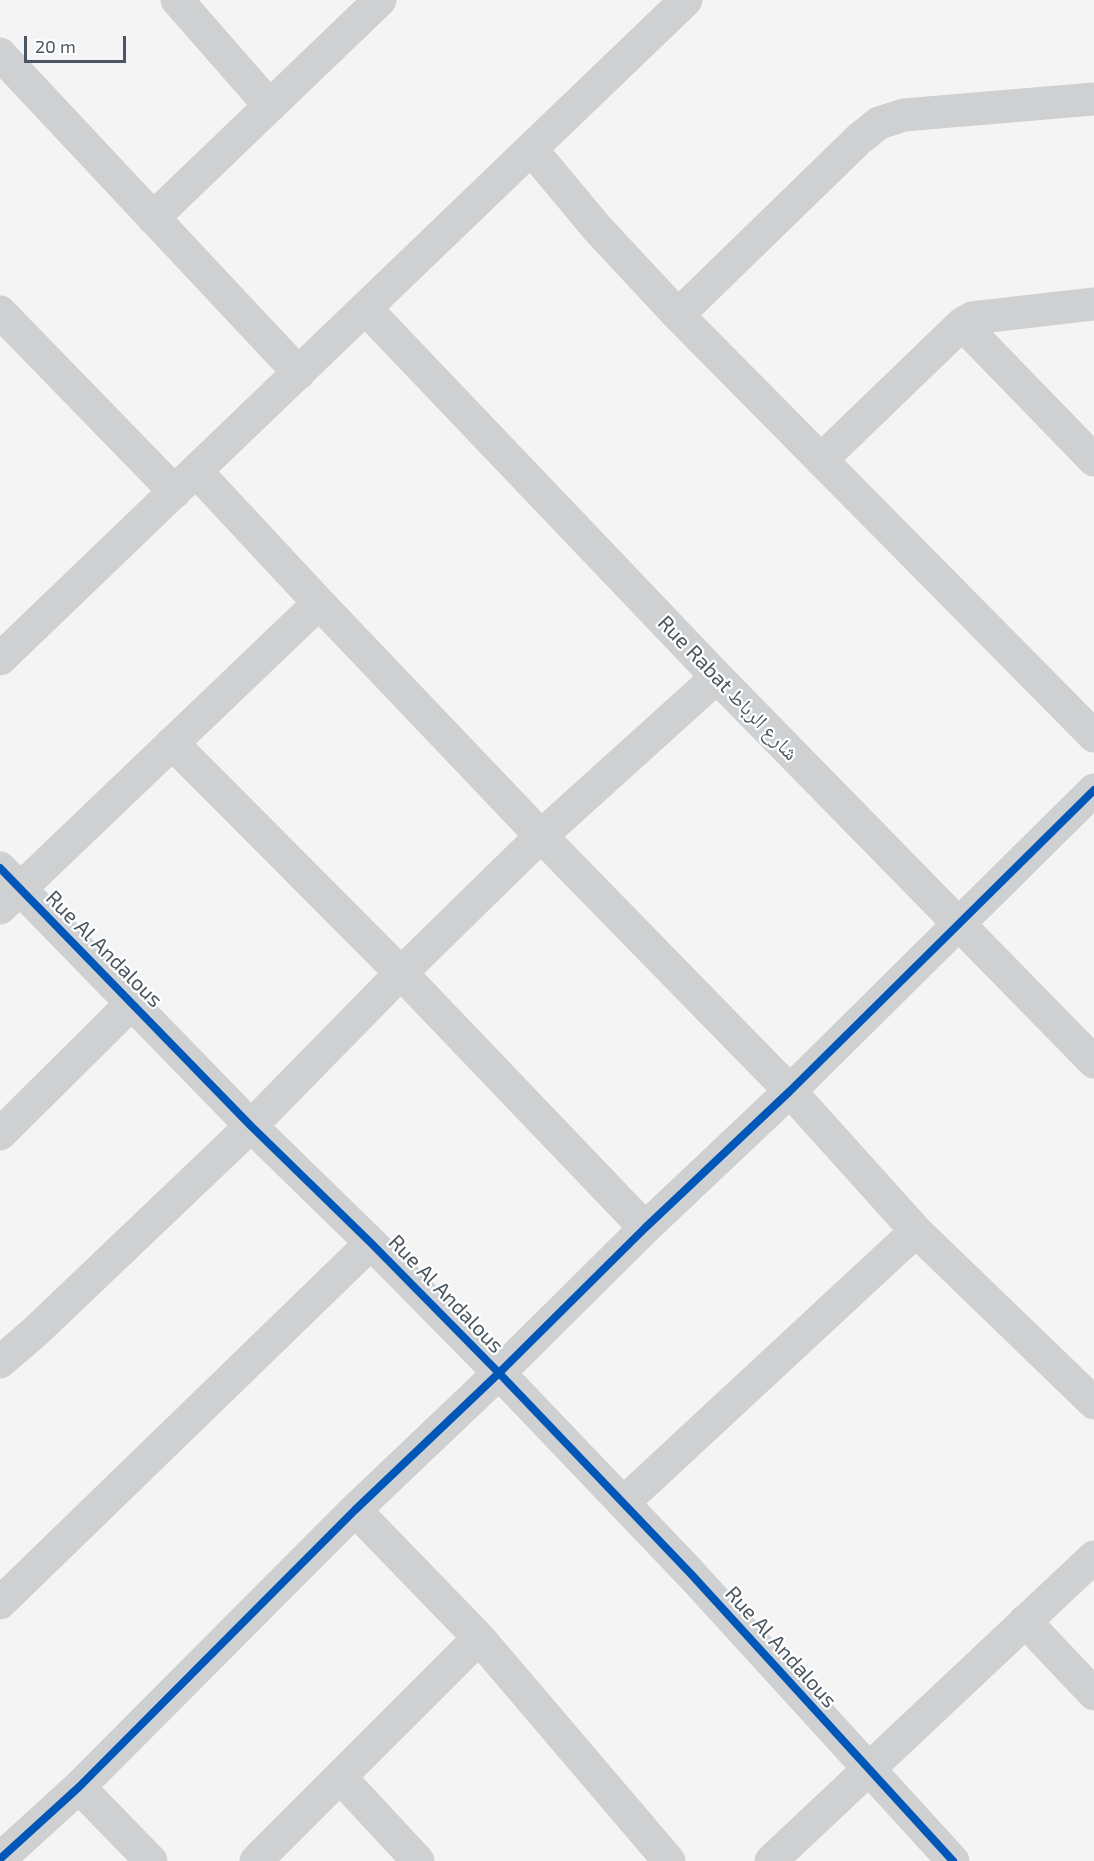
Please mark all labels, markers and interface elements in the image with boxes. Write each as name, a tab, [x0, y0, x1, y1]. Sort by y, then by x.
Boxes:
scale bar	[27, 24, 129, 62]
text: 20 m	[35, 35, 76, 57]
street label: Rue Rabat شارع الرباط	[652, 610, 804, 766]
street label: Rue Al Andalous	[40, 885, 168, 1013]
street label: Rue Al Andalous	[383, 1230, 509, 1358]
street label: Rue Al Andalous	[720, 1581, 842, 1713]

